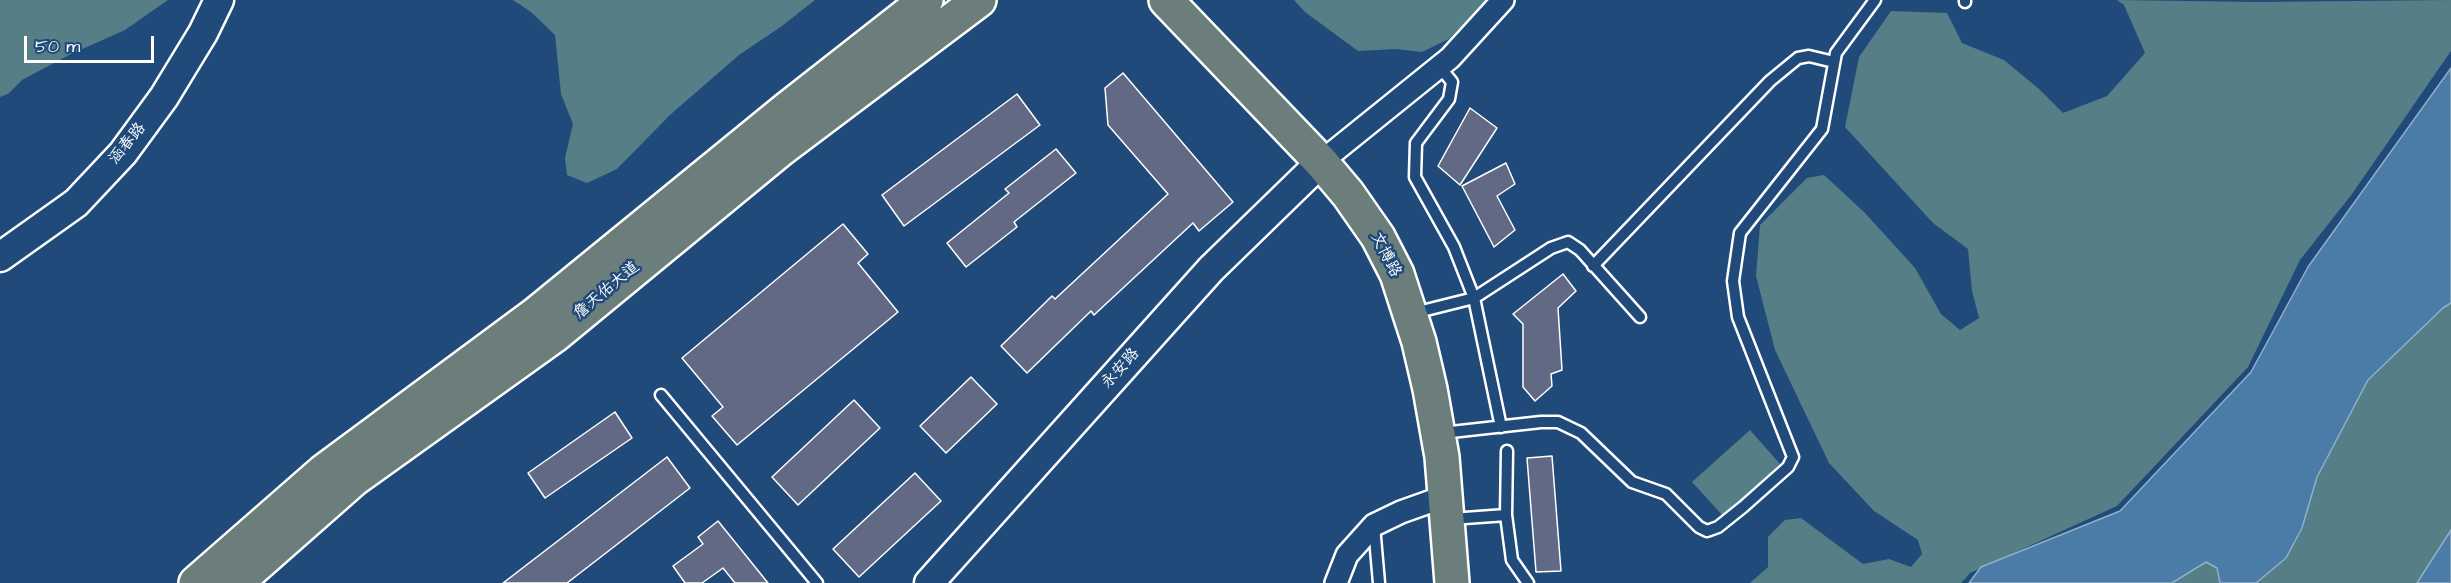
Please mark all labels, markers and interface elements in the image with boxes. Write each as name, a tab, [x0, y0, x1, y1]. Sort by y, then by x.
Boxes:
scale bar	[27, 24, 158, 62]
text: 50 m	[35, 34, 80, 59]
street label: 涵春路	[105, 119, 151, 169]
street label: 文博路	[1366, 229, 1404, 281]
street label: 詹天佑大道	[570, 258, 644, 324]
street label: 永安路	[1098, 345, 1144, 393]

